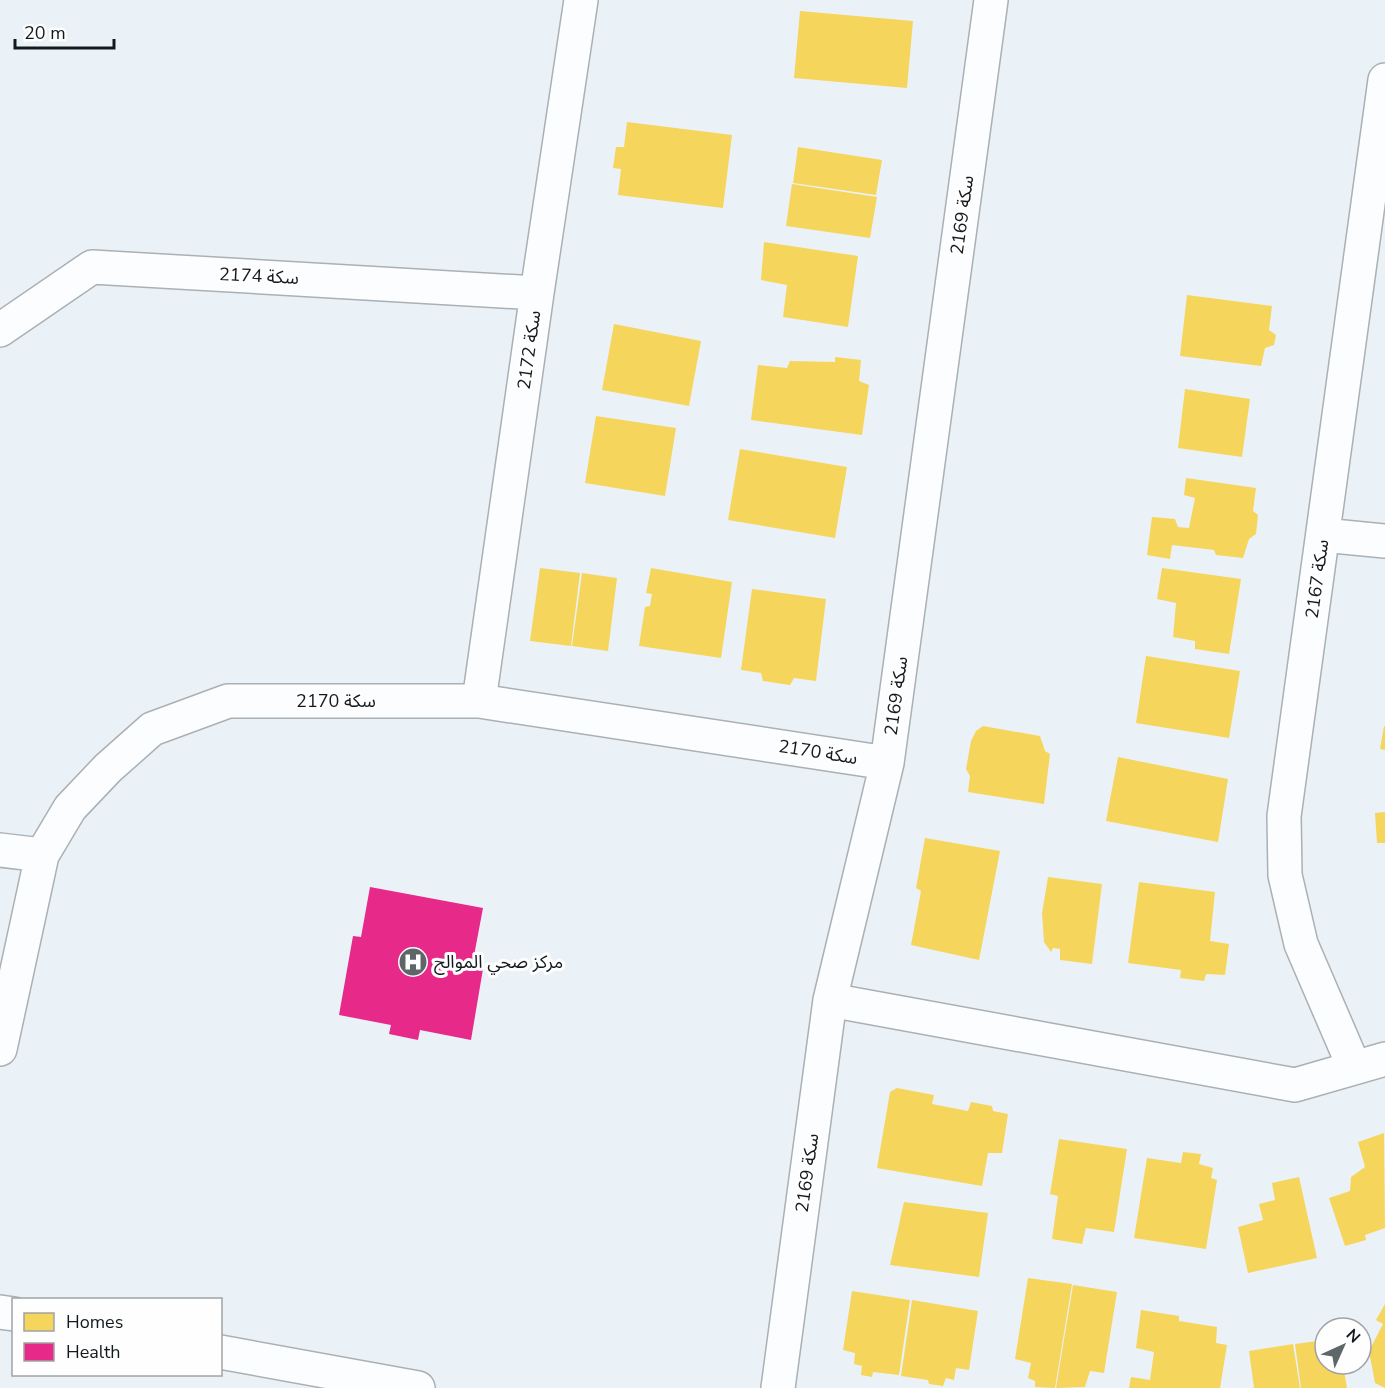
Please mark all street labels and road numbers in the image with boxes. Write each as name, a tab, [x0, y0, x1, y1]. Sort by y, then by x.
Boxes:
street label: سكة 2169	[945, 174, 979, 256]
street label: سكة 2174	[219, 262, 299, 290]
street label: سكة 2172	[512, 309, 546, 391]
street label: سكة 2167	[1300, 538, 1334, 620]
street label: سكة 2169	[879, 655, 913, 737]
street label: سكة 2170	[296, 689, 376, 713]
street label: سكة 2170	[777, 734, 859, 770]
street label: سكة 2169	[790, 1132, 824, 1214]

